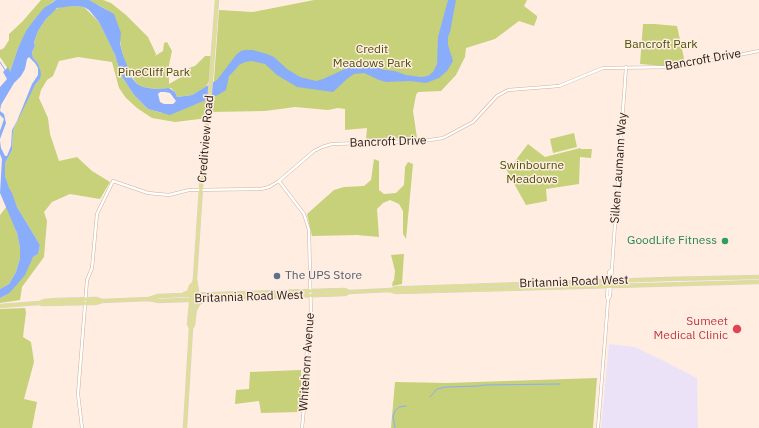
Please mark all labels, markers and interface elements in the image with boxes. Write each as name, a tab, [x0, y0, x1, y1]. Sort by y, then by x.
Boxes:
park label: Bancroft Park	[624, 38, 698, 52]
park label: Credit Meadows Park	[333, 43, 411, 71]
street label: Bancroft Drive	[664, 46, 742, 74]
park label: PineCliff Park	[118, 66, 190, 80]
street label: Creditview Road	[195, 95, 217, 183]
street label: Silken Laumann Way	[608, 112, 630, 224]
street label: Bancroft Drive	[349, 133, 427, 151]
park label: Swinbourne Meadows	[500, 159, 564, 187]
place label: GoodLife Fitness	[627, 234, 717, 248]
marker: GoodLife Fitness	[720, 236, 730, 246]
place label: The UPS Store	[285, 269, 362, 283]
marker: The UPS Store	[272, 271, 282, 281]
street label: Britannia Road West	[519, 273, 629, 291]
street label: Britannia Road West	[194, 288, 304, 306]
street label: Whitehorn Avenue	[296, 312, 318, 412]
place label: Sumeet Medical Clinic	[654, 315, 728, 343]
marker: Sumeet Medical Clinic	[731, 323, 743, 335]

